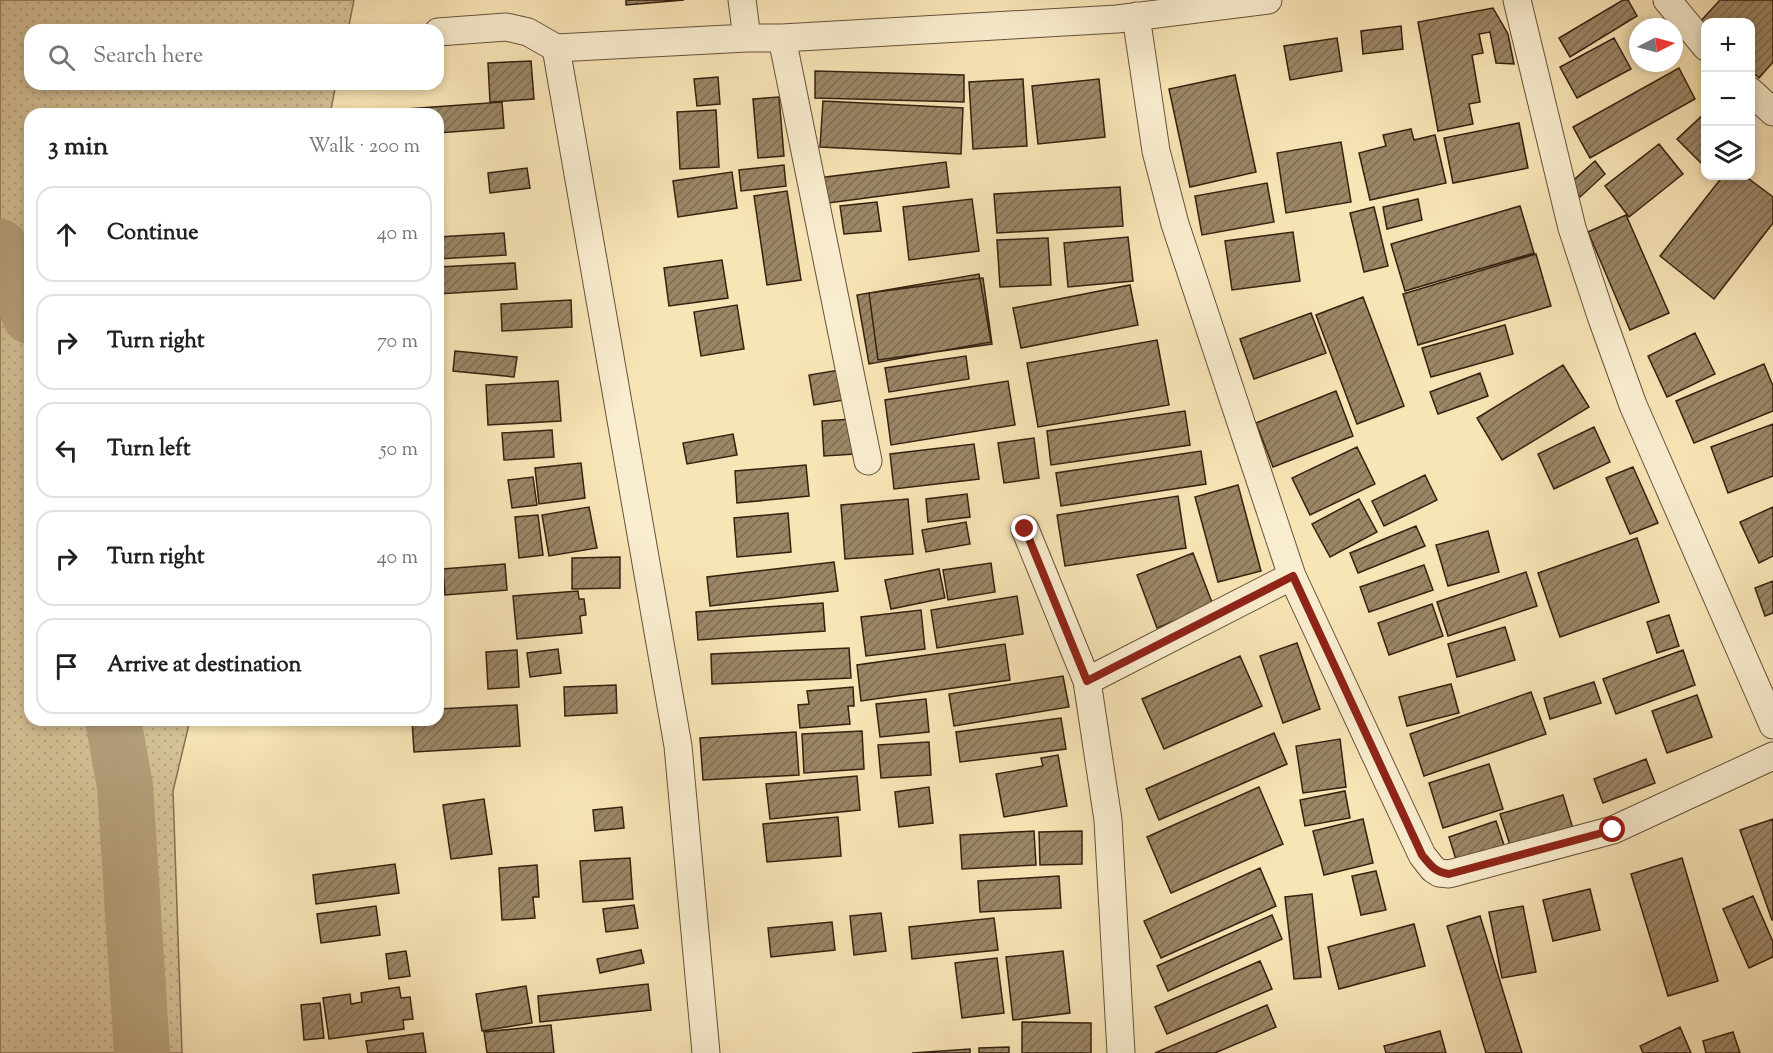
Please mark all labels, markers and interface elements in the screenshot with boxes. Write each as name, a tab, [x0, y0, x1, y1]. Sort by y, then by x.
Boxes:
north arrow	[1629, 18, 1683, 72]
map controls	[1701, 18, 1755, 180]
button: +	[1701, 18, 1755, 72]
search box	[24, 24, 444, 90]
icon: search	[45, 41, 78, 74]
text: Search here	[93, 41, 203, 73]
button: −	[1701, 72, 1755, 126]
button: layers	[1701, 126, 1755, 180]
text: 3 min	[48, 129, 108, 166]
text: Walk · 200 m	[308, 133, 420, 162]
icon: ahead	[50, 218, 83, 251]
text: Continue	[107, 218, 198, 250]
text: 40 m	[377, 220, 418, 249]
icon: right	[50, 326, 83, 359]
text: Turn right	[107, 326, 204, 358]
text: 70 m	[377, 328, 418, 357]
icon: left	[50, 434, 83, 467]
text: Turn left	[107, 434, 190, 466]
text: 50 m	[380, 436, 418, 465]
route end	[1011, 515, 1037, 541]
icon: right	[50, 542, 83, 575]
text: Turn right	[107, 542, 204, 574]
text: 40 m	[377, 544, 418, 573]
icon: arrive	[50, 650, 83, 683]
text: Arrive at destination	[107, 650, 302, 682]
route start	[1599, 816, 1625, 842]

